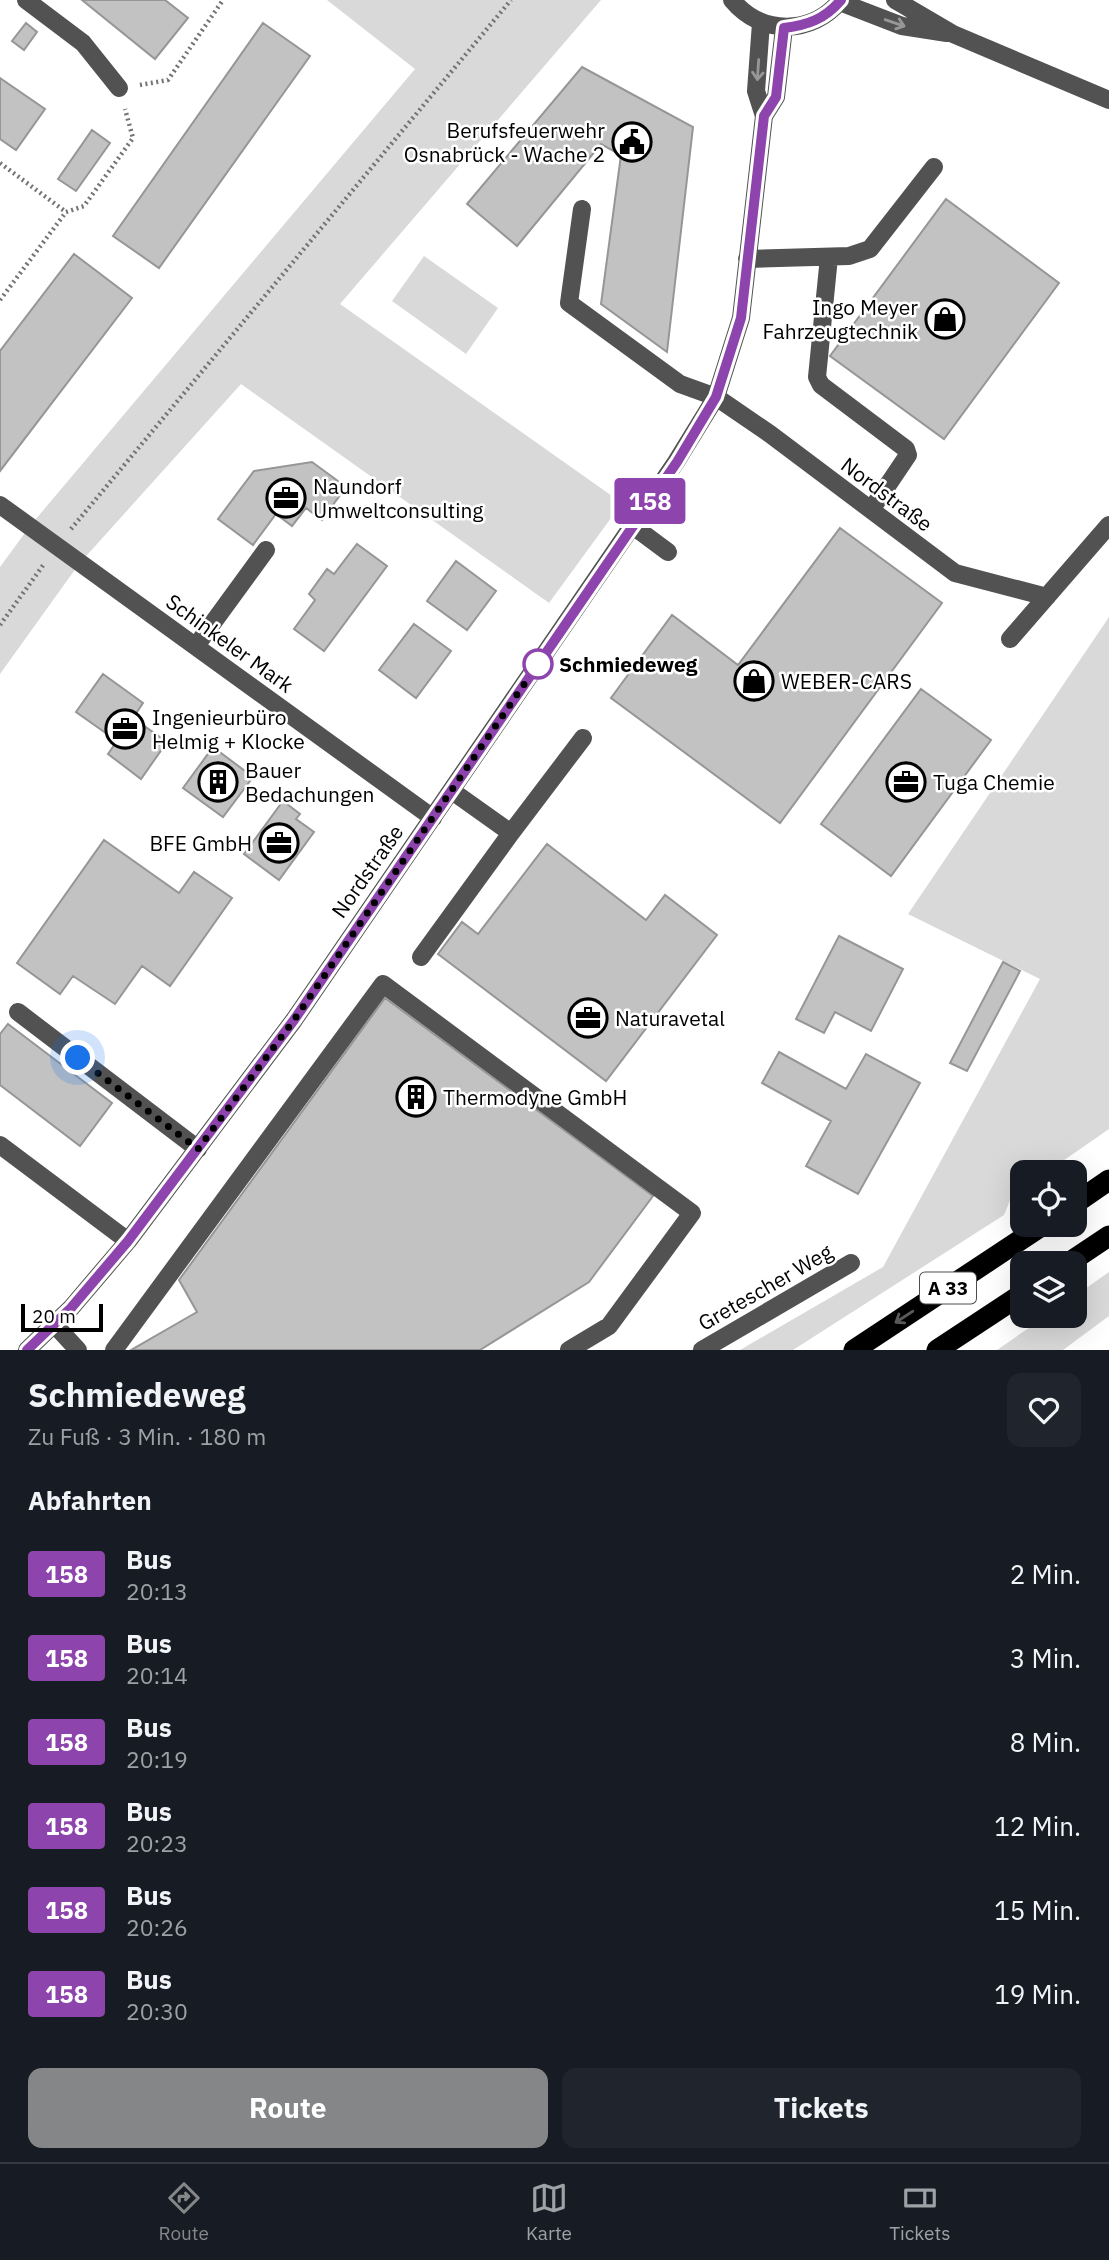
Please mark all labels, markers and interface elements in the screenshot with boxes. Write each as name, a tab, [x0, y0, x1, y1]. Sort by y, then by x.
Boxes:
one-way arrow	[884, 18, 906, 30]
one-way arrow	[751, 58, 764, 81]
place label: Berufsfeuerwehr Osnabrück - Wache 2	[404, 116, 605, 168]
public building icon: Berufsfeuerwehr Osnabrück - Wache 2	[611, 121, 653, 163]
place label: Ingo Meyer Fahrzeugtechnik	[763, 293, 918, 345]
shop icon: Ingo Meyer Fahrzeugtechnik	[924, 298, 966, 340]
street label: Nordstraße	[836, 450, 938, 538]
place label: Naundorf Umweltconsulting	[313, 472, 483, 524]
office icon: Naundorf Umweltconsulting	[265, 477, 307, 519]
line badge: 158	[610, 478, 690, 524]
text: 158	[628, 485, 672, 517]
street label: Schinkeler Mark	[161, 587, 299, 699]
marker: Schmiedeweg	[523, 649, 553, 679]
place label: Schmiedeweg	[559, 650, 698, 678]
shop icon: WEBER-CARS	[733, 660, 775, 702]
place label: WEBER-CARS	[781, 667, 912, 695]
place label: Ingenieurbüro Helmig + Klocke	[152, 703, 305, 755]
office icon: Ingenieurbüro Helmig + Klocke	[104, 708, 146, 750]
place label: Bauer Bedachungen	[245, 756, 374, 808]
building icon: Bauer Bedachungen	[197, 761, 239, 803]
office icon: Tuga Chemie	[885, 761, 927, 803]
place label: Tuga Chemie	[933, 768, 1055, 796]
street label: Nordstraße	[325, 819, 409, 923]
office icon: BFE GmbH	[258, 822, 300, 864]
place label: BFE GmbH	[149, 829, 252, 857]
office icon: Naturavetal	[567, 997, 609, 1039]
place label: Naturavetal	[615, 1004, 725, 1032]
your location	[60, 1040, 95, 1075]
building icon: Thermodyne GmbH	[395, 1076, 437, 1118]
place label: Thermodyne GmbH	[443, 1083, 627, 1111]
map controls	[1010, 1160, 1087, 1328]
button: locate	[1010, 1160, 1087, 1237]
street label: Gretescher Weg	[693, 1237, 837, 1337]
button: layers	[1010, 1251, 1087, 1328]
road number: A 33	[920, 1272, 976, 1304]
scale bar	[21, 1301, 103, 1333]
text: 20 m	[32, 1304, 76, 1328]
one-way arrow	[895, 1309, 914, 1324]
text: Schmiedeweg	[28, 1373, 245, 1416]
button: heart	[1007, 1373, 1081, 1447]
text: Zu Fuß · 3 Min. · 180 m	[28, 1421, 266, 1451]
text: Abfahrten	[28, 1483, 152, 1517]
text: Bus	[126, 1542, 172, 1576]
text: 2 Min.	[1010, 1557, 1081, 1591]
text: 158	[45, 1558, 88, 1590]
text: 20:13	[126, 1576, 188, 1606]
text: Bus	[126, 1626, 172, 1660]
text: 3 Min.	[1010, 1641, 1081, 1675]
text: 158	[45, 1642, 88, 1674]
text: 20:14	[126, 1660, 188, 1690]
text: Bus	[126, 1710, 172, 1744]
text: 8 Min.	[1010, 1725, 1081, 1759]
text: 158	[45, 1726, 88, 1758]
text: 20:19	[126, 1744, 188, 1774]
text: Bus	[126, 1794, 172, 1828]
text: 12 Min.	[994, 1809, 1081, 1843]
text: 158	[45, 1810, 88, 1842]
text: 20:23	[126, 1828, 188, 1858]
text: Bus	[126, 1878, 172, 1912]
text: 15 Min.	[994, 1893, 1081, 1927]
text: 158	[45, 1894, 88, 1926]
text: 20:26	[126, 1912, 188, 1942]
text: Bus	[126, 1962, 172, 1996]
text: 19 Min.	[994, 1977, 1081, 2011]
text: 158	[45, 1978, 88, 2010]
text: 20:30	[126, 1996, 188, 2026]
button: Route	[28, 2068, 548, 2148]
button: Tickets	[562, 2068, 1081, 2148]
tab: Route	[159, 2179, 209, 2245]
tab: Karte	[526, 2179, 572, 2245]
tab: Tickets	[889, 2179, 950, 2245]

